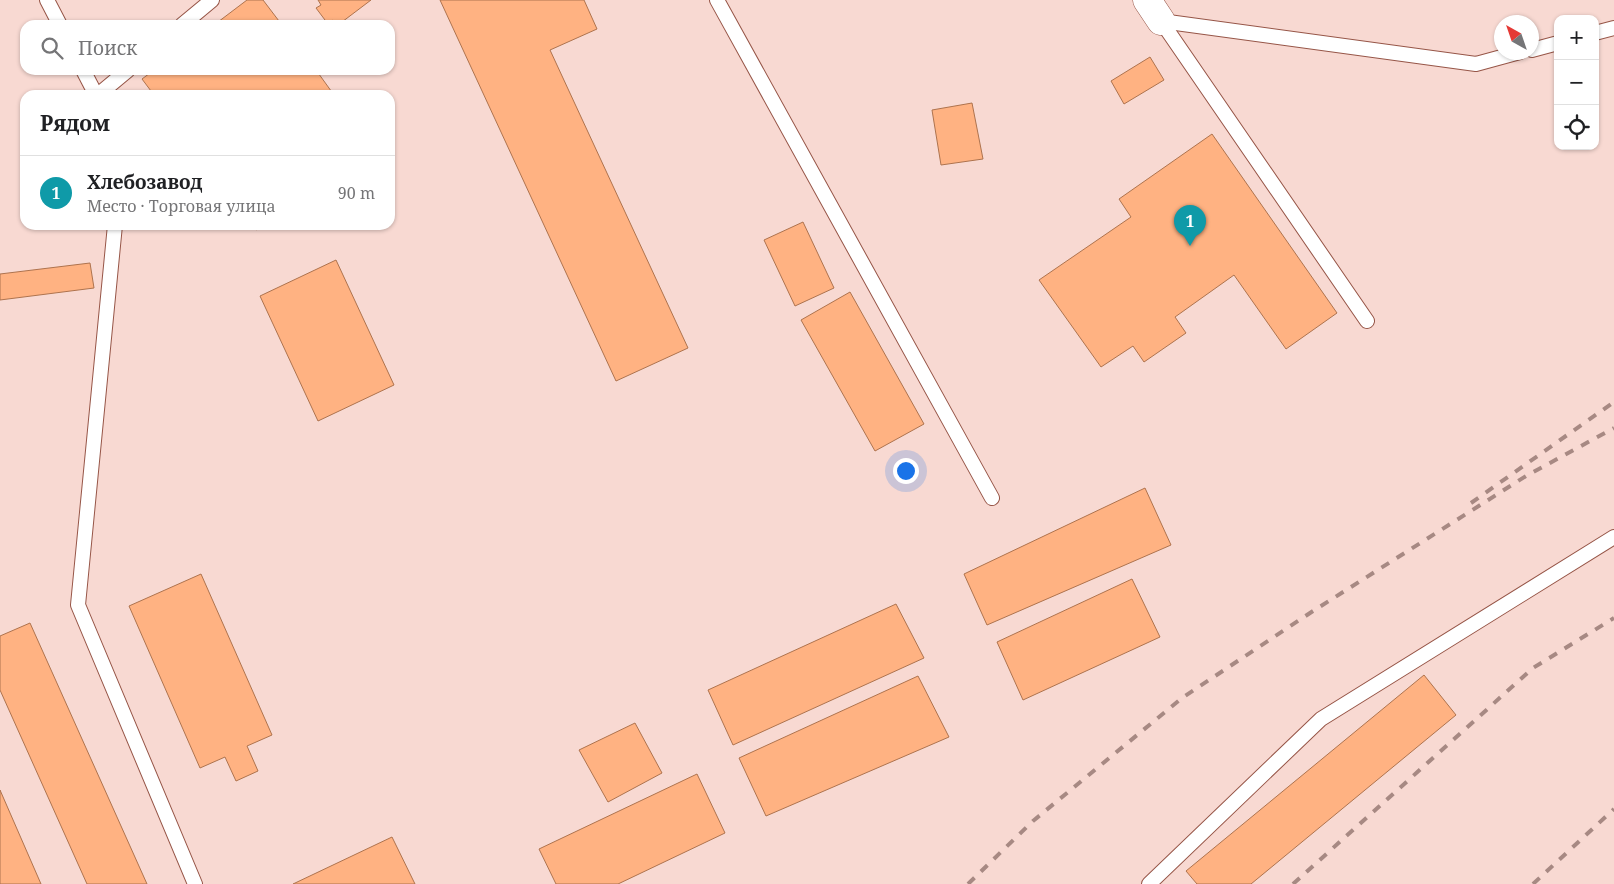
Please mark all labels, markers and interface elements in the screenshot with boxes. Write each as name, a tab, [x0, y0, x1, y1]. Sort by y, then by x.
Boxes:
north arrow	[1494, 15, 1539, 60]
map controls	[1554, 15, 1599, 150]
button: +	[1554, 15, 1599, 60]
search box	[20, 20, 395, 75]
icon: search	[38, 34, 66, 62]
text: Поиск	[78, 35, 137, 61]
button: −	[1554, 60, 1599, 105]
button: locate	[1554, 105, 1599, 150]
text: Рядом	[40, 109, 110, 137]
text: Хлебозавод	[87, 169, 202, 195]
text: 1	[51, 182, 61, 204]
text: 90 m	[338, 182, 375, 204]
text: Место · Торговая улица	[87, 195, 276, 217]
pin: 1	[1174, 205, 1206, 246]
your location	[893, 458, 919, 484]

